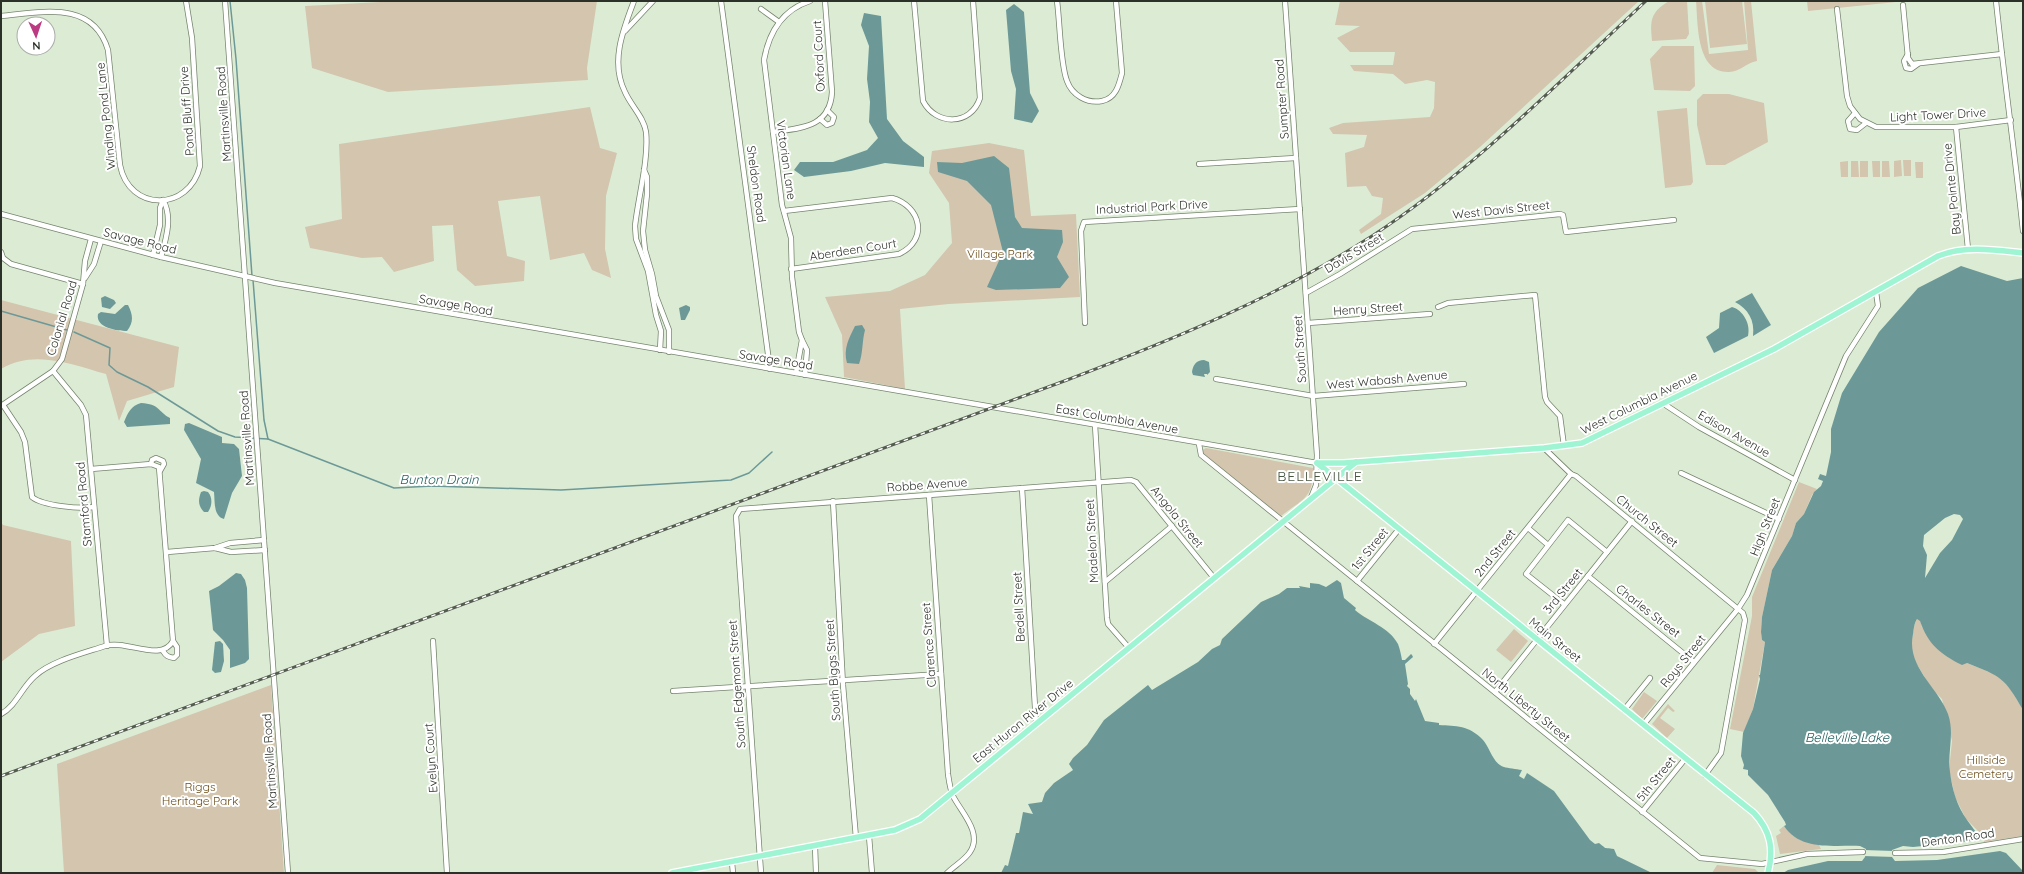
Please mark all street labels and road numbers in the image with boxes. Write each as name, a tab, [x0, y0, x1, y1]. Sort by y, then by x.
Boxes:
street label: Oxford Court	[809, 20, 828, 92]
street label: Sumpter Road	[1271, 58, 1292, 140]
street label: Winding Pond Lane	[92, 61, 119, 170]
street label: Pond Bluff Drive	[176, 65, 197, 156]
street label: Martinsville Road	[213, 66, 234, 162]
street label: Light Tower Drive	[1890, 104, 1987, 125]
street label: Victorian Lane	[773, 119, 800, 201]
street label: Bay Pointe Drive	[1939, 142, 1964, 236]
street label: Sheldon Road	[744, 145, 769, 223]
street label: Industrial Park Drive	[1096, 196, 1208, 217]
street label: West Davis Street	[1452, 197, 1550, 222]
street label: Savage Road	[102, 224, 178, 257]
street label: Davis Street	[1321, 229, 1386, 276]
street label: Aberdeen Court	[808, 235, 897, 264]
street label: Colonial Road	[43, 279, 80, 357]
street label: Savage Road	[418, 291, 494, 318]
street label: Henry Street	[1333, 299, 1403, 318]
street label: South Street	[1290, 315, 1309, 383]
street label: Savage Road	[738, 346, 814, 373]
street label: West Wabash Avenue	[1326, 367, 1448, 392]
street label: West Columbia Avenue	[1578, 368, 1700, 437]
street label: Martinsville Road	[236, 390, 257, 486]
street label: East Columbia Avenue	[1055, 400, 1180, 437]
street label: Edison Avenue	[1696, 407, 1773, 460]
street label: Stamford Road	[72, 461, 95, 547]
street label: Robbe Avenue	[886, 474, 968, 495]
street label: Angola Street	[1148, 483, 1207, 551]
street label: Church Street	[1613, 491, 1681, 550]
street label: High Street	[1746, 495, 1783, 558]
street label: Madelon Street	[1082, 499, 1101, 583]
street label: 1st Street	[1348, 524, 1391, 573]
street label: 2nd Street	[1471, 526, 1518, 580]
street label: 3rd Street	[1540, 565, 1585, 616]
street label: Bedell Street	[1009, 572, 1028, 642]
street label: Charles Street	[1613, 581, 1684, 640]
street label: Clarence Street	[918, 602, 939, 688]
street label: Main Street	[1526, 614, 1584, 665]
street label: South Biggs Street	[821, 619, 844, 721]
street label: South Edgemont Street	[725, 620, 748, 749]
street label: Roys Street	[1657, 631, 1708, 690]
street label: North Liberty Street	[1479, 664, 1574, 745]
street label: East Huron River Drive	[969, 675, 1076, 766]
street label: Martinsville Road	[259, 713, 280, 809]
street label: Evelyn Court	[421, 723, 440, 793]
street label: 5th Street	[1633, 753, 1678, 804]
street label: Denton Road	[1920, 825, 1995, 850]

